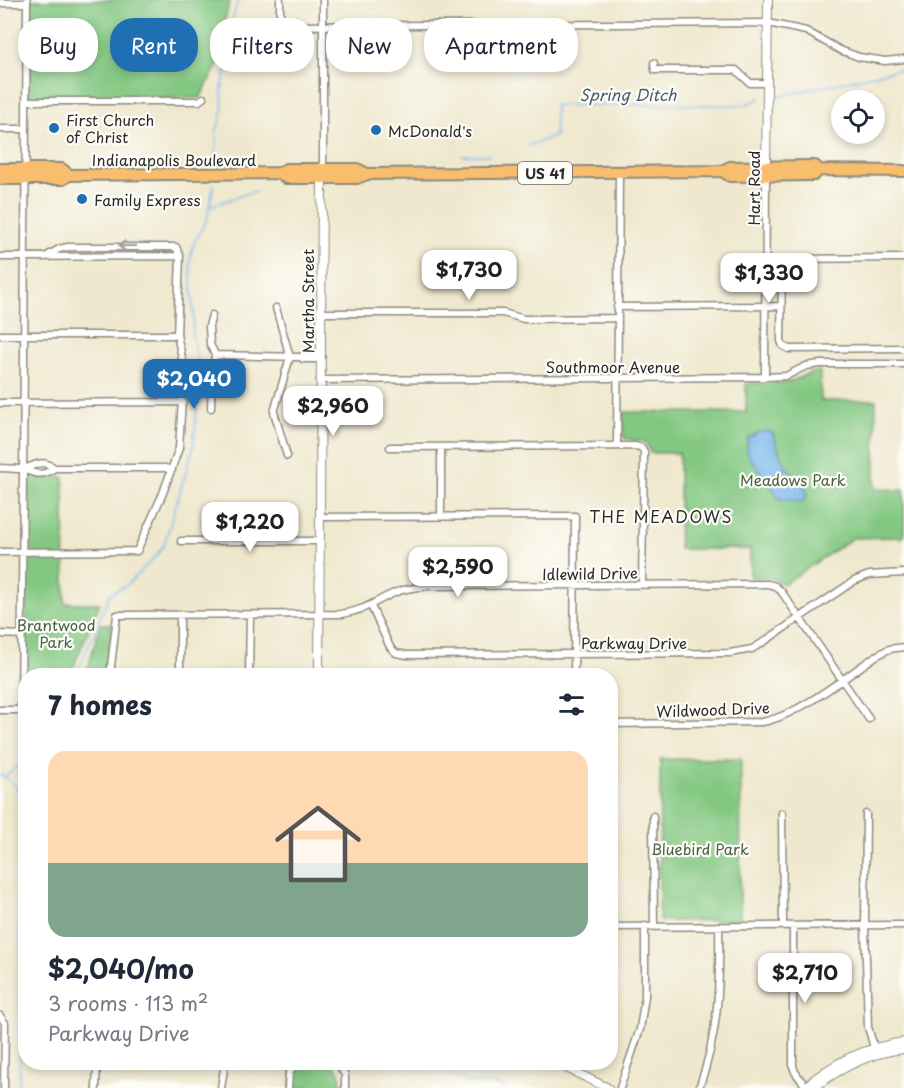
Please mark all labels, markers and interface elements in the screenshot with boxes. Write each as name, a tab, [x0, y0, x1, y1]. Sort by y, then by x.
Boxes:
chip: Buy	[18, 18, 98, 72]
chip: Rent	[110, 18, 198, 72]
chip: Filters	[210, 18, 314, 72]
chip: New	[326, 18, 412, 72]
chip: Apartment	[424, 18, 578, 72]
water label: Spring Ditch	[580, 82, 677, 106]
map controls	[831, 90, 885, 144]
button: locate	[831, 90, 885, 144]
place label: First Church of Christ	[66, 108, 154, 148]
place label: McDonald's	[388, 119, 472, 142]
marker: First Church of Christ	[47, 121, 61, 135]
marker: McDonald's	[369, 123, 383, 137]
street label: Indianapolis Boulevard	[92, 148, 256, 171]
street label: Hart Road	[742, 150, 765, 226]
road number: US 41	[518, 162, 572, 184]
place label: Family Express	[94, 188, 200, 211]
marker: Family Express	[75, 192, 89, 206]
one-way arrow	[118, 240, 138, 252]
street label: Martha Street	[296, 249, 319, 353]
pin: $1,730	[420, 250, 518, 301]
pin: $1,330	[720, 253, 818, 304]
text: $1,730	[436, 254, 502, 284]
text: $1,330	[734, 257, 804, 287]
street label: Southmoor Avenue	[546, 355, 680, 378]
pin: $2,040	[145, 359, 243, 410]
text: $2,040	[157, 363, 231, 393]
pin: $2,960	[284, 386, 382, 437]
text: $2,960	[297, 390, 369, 420]
park label: Meadows Park	[740, 468, 846, 491]
pin: $1,220	[201, 502, 299, 553]
district label: THE MEADOWS	[589, 504, 733, 528]
text: $1,220	[216, 506, 284, 536]
pin: $2,590	[409, 547, 507, 598]
text: $2,590	[422, 551, 494, 581]
street label: Idlewild Drive	[542, 561, 638, 585]
park label: Brantwood Park	[16, 613, 96, 653]
street label: Parkway Drive	[581, 631, 687, 654]
text: 7 homes	[48, 685, 152, 724]
icon: filters	[555, 688, 588, 721]
street label: Wildwood Drive	[656, 696, 770, 722]
icon: home	[264, 790, 372, 898]
park label: Bluebird Park	[651, 837, 749, 860]
text: $2,040/mo	[48, 949, 194, 988]
pin: $2,710	[756, 953, 854, 1004]
text: $2,710	[772, 957, 838, 987]
text: 3 rooms · 113 m²	[48, 988, 208, 1018]
text: Parkway Drive	[48, 1018, 190, 1048]

